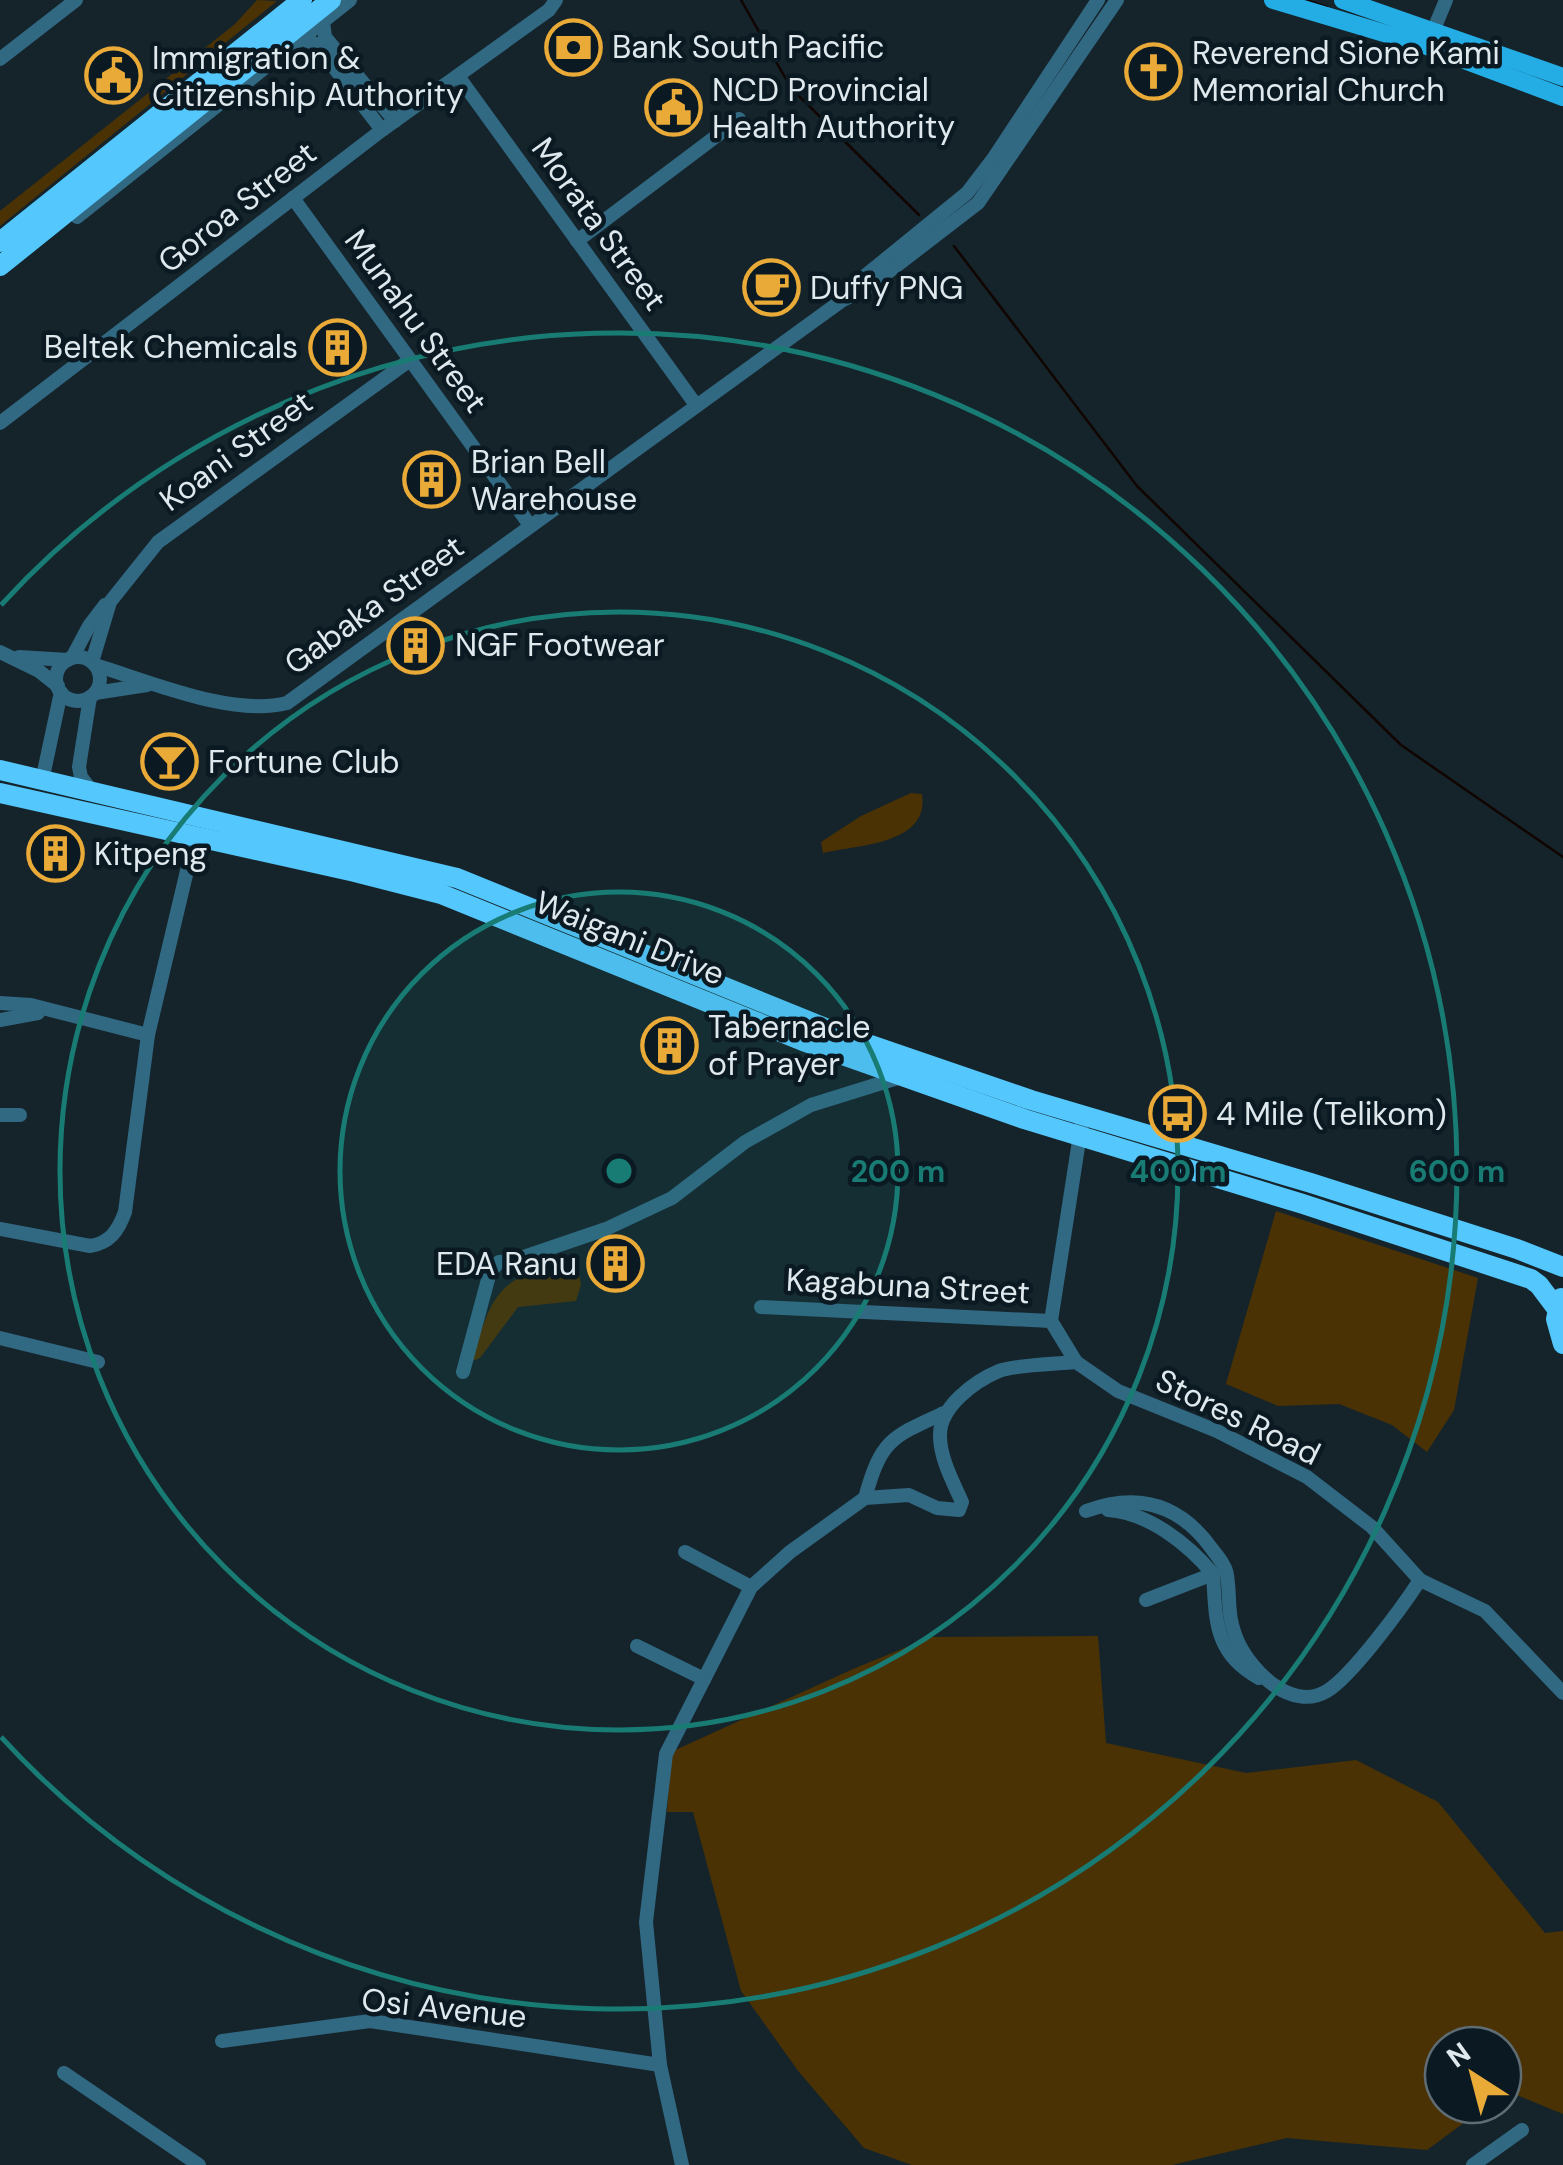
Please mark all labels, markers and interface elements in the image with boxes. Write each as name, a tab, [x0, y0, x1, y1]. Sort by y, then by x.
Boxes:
bank icon: Bank South Pacific	[543, 17, 603, 77]
place label: Bank South Pacific	[612, 26, 885, 68]
place label: Reverend Sione Kami Memorial Church	[1192, 32, 1500, 111]
place label: Immigration & Citizenship Authority	[152, 37, 464, 116]
church icon: Reverend Sione Kami Memorial Church	[1123, 41, 1183, 101]
public building icon: Immigration & Citizenship Authority	[83, 46, 143, 106]
place label: NCD Provincial Health Authority	[712, 69, 955, 148]
public building icon: NCD Provincial Health Authority	[643, 78, 703, 138]
street label: Morata Street	[522, 129, 676, 319]
street label: Goroa Street	[149, 132, 325, 282]
street label: Munahu Street	[335, 221, 497, 421]
cafe icon: Duffy PNG	[741, 258, 801, 318]
place label: Duffy PNG	[810, 267, 963, 309]
building icon: Beltek Chemicals	[307, 317, 367, 377]
place label: Beltek Chemicals	[44, 326, 298, 368]
street label: Koani Street	[151, 381, 321, 521]
place label: Brian Bell Warehouse	[471, 441, 637, 520]
building icon: Brian Bell Warehouse	[402, 450, 462, 510]
street label: Gabaka Street	[276, 526, 472, 684]
building icon: NGF Footwear	[386, 615, 446, 675]
place label: NGF Footwear	[455, 624, 665, 666]
bar icon: Fortune Club	[139, 732, 199, 792]
place label: Fortune Club	[208, 741, 400, 783]
building icon: Kitpeng	[25, 824, 85, 884]
place label: Kitpeng	[94, 833, 207, 875]
street label: Waigani Drive	[529, 881, 731, 995]
place label: Tabernacle of Prayer	[708, 1006, 870, 1085]
building icon: Tabernacle of Prayer	[639, 1015, 699, 1075]
bus stop icon: 4 Mile (Telikom)	[1147, 1084, 1207, 1144]
place label: 4 Mile (Telikom)	[1216, 1093, 1447, 1135]
text: 200 m	[851, 1152, 945, 1191]
text: 400 m	[1129, 1152, 1227, 1191]
text: 600 m	[1409, 1152, 1505, 1191]
centre of rings	[601, 1153, 637, 1189]
building icon: EDA Ranu	[586, 1234, 646, 1294]
place label: EDA Ranu	[436, 1243, 577, 1285]
street label: Kagabuna Street	[785, 1259, 1031, 1313]
street label: Stores Road	[1149, 1359, 1327, 1475]
street label: Osi Avenue	[359, 1978, 529, 2038]
north arrow	[1423, 2025, 1523, 2125]
text: N	[1439, 2034, 1478, 2076]

